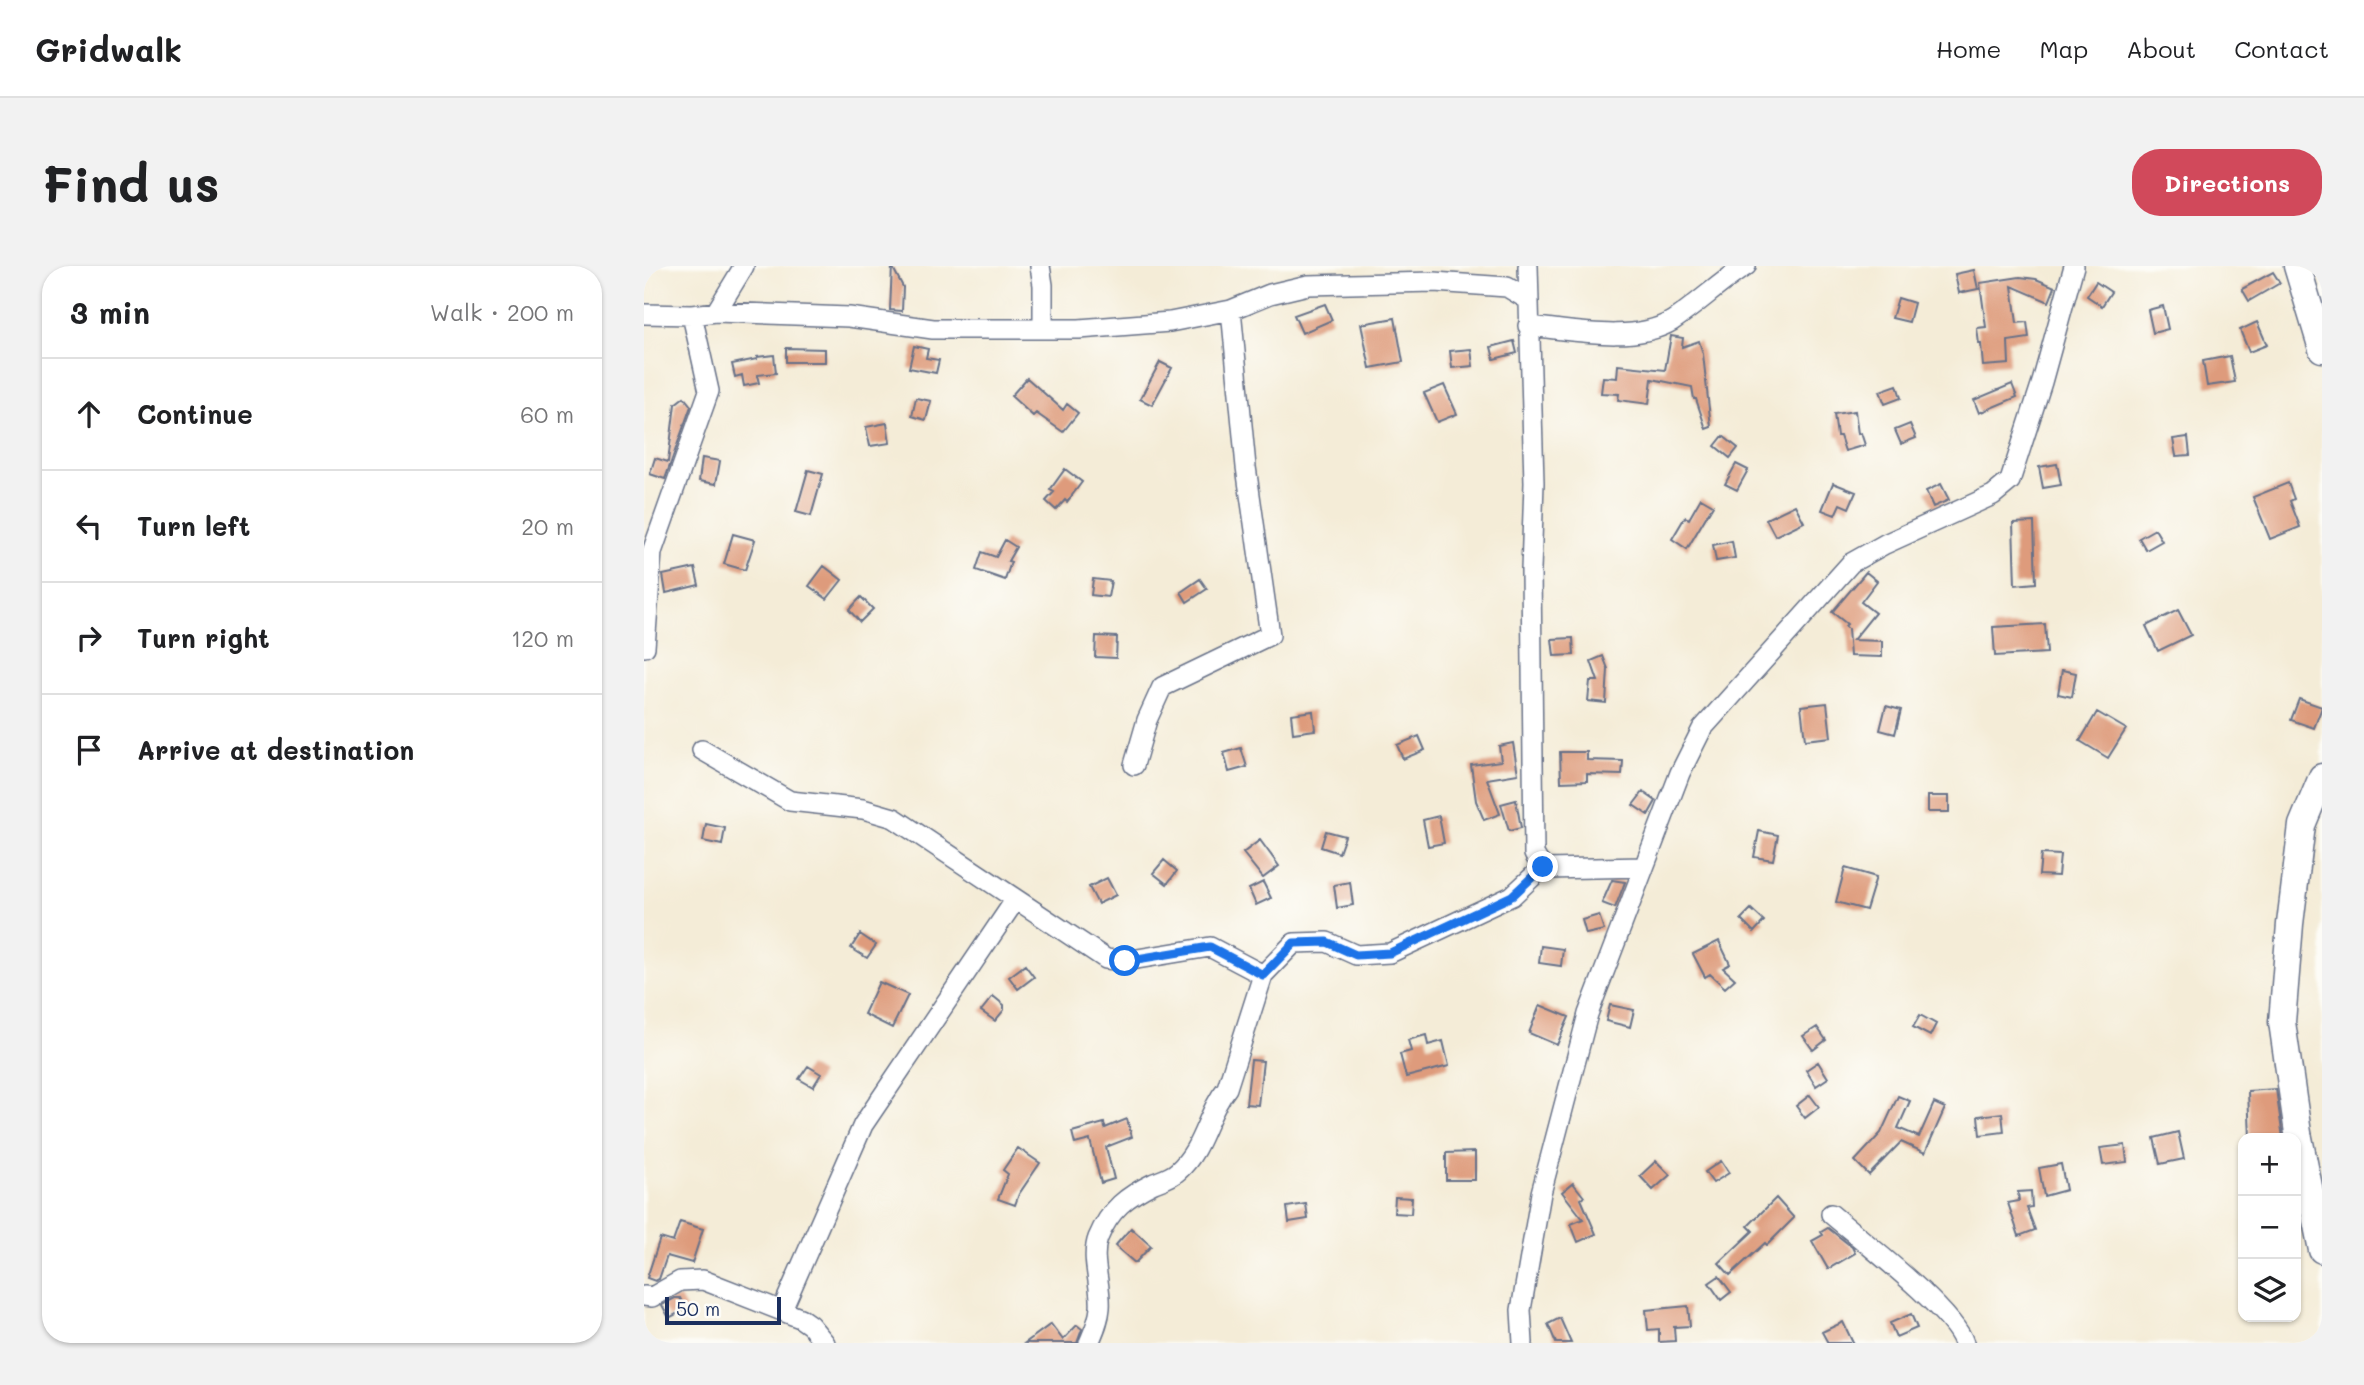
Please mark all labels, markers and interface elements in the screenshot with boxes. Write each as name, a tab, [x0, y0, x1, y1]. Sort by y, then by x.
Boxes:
text: Gridwalk	[35, 27, 182, 70]
text: Home	[1936, 33, 2001, 64]
text: Map	[2039, 33, 2088, 64]
text: About	[2126, 33, 2196, 64]
text: Contact	[2234, 33, 2329, 64]
button: Directions	[2132, 149, 2322, 216]
text: Find us	[42, 151, 220, 214]
text: 3 min	[70, 292, 150, 332]
text: Walk · 200 m	[430, 297, 574, 327]
icon: ahead	[70, 395, 108, 433]
text: Continue	[137, 397, 253, 431]
text: 60 m	[520, 399, 574, 429]
icon: left	[70, 507, 108, 545]
text: Turn left	[137, 509, 250, 543]
text: 20 m	[521, 511, 574, 541]
icon: right	[70, 619, 108, 657]
text: Turn right	[137, 621, 270, 655]
text: 120 m	[511, 623, 574, 653]
icon: arrive	[70, 731, 108, 769]
text: Arrive at destination	[137, 733, 414, 767]
route end	[1527, 851, 1558, 882]
route start	[1109, 945, 1140, 976]
map controls	[2238, 1133, 2301, 1322]
button: +	[2238, 1133, 2301, 1196]
button: −	[2238, 1196, 2301, 1259]
button: layers	[2238, 1259, 2301, 1322]
scale bar	[665, 1294, 780, 1326]
text: 50 m	[676, 1296, 720, 1321]

